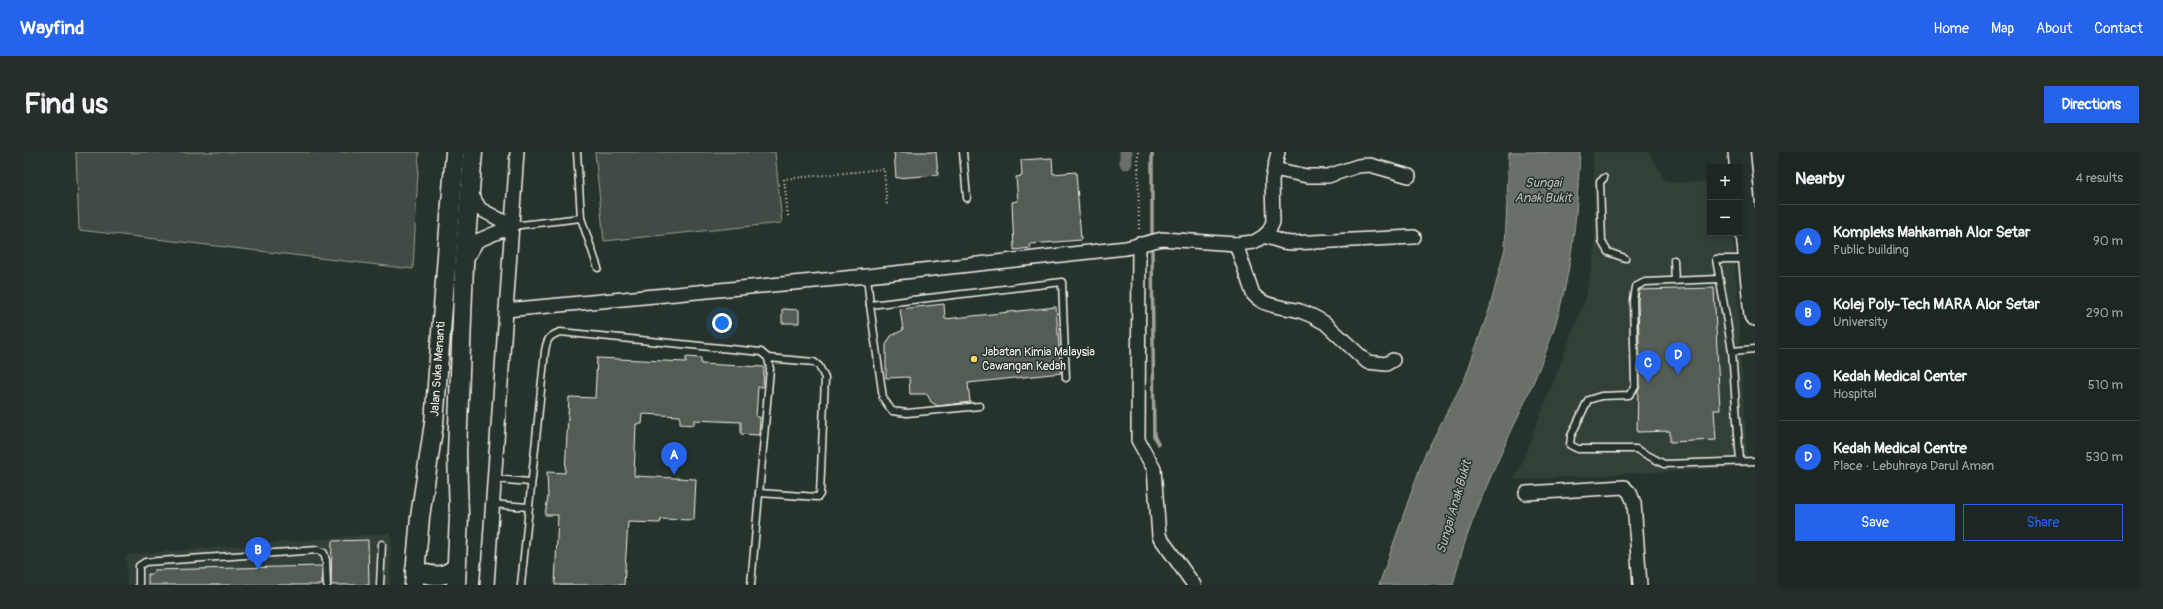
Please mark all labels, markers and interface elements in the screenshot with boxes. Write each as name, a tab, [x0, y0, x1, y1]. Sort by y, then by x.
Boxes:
text: Wayfind	[20, 16, 84, 40]
text: Home	[1934, 20, 1969, 37]
text: Map	[1991, 20, 2014, 37]
text: About	[2036, 20, 2072, 37]
text: Contact	[2094, 20, 2143, 37]
button: Directions	[2044, 86, 2139, 123]
text: Find us	[24, 87, 108, 122]
map controls	[1707, 164, 1743, 236]
button: +	[1707, 164, 1743, 200]
text: Nearby	[1795, 168, 1844, 189]
text: 4 results	[2076, 170, 2123, 186]
water label: Sungai Anak Bukit	[1515, 175, 1573, 206]
button: −	[1707, 200, 1743, 236]
text: Kompleks Mahkamah Alor Setar	[1833, 223, 2030, 242]
text: A	[1804, 233, 1812, 249]
text: 90 m	[2093, 233, 2123, 249]
text: Public building	[1833, 242, 1909, 258]
text: Kolej Poly-Tech MARA Alor Setar	[1833, 295, 2040, 314]
text: B	[1804, 305, 1812, 321]
text: 290 m	[2086, 305, 2123, 321]
your location	[712, 313, 732, 333]
text: University	[1833, 314, 1887, 330]
street label: Jalan Suka Menanti	[427, 321, 449, 417]
pin: D	[1665, 342, 1691, 375]
place label: Jabatan Kimia Malaysia Cawangan Kedah	[982, 345, 1095, 374]
pin: C	[1635, 350, 1661, 383]
marker: Jabatan Kimia Malaysia Cawangan Kedah	[969, 354, 979, 364]
text: Kedah Medical Center	[1833, 367, 1967, 386]
text: C	[1804, 377, 1812, 393]
text: 510 m	[2088, 377, 2123, 393]
text: Hospital	[1833, 386, 1877, 402]
text: Kedah Medical Centre	[1833, 439, 1967, 458]
pin: A	[661, 442, 687, 475]
text: D	[1804, 449, 1812, 465]
text: 530 m	[2085, 449, 2123, 465]
water label: Sungai Anak Bukit	[1433, 457, 1475, 555]
text: Place · Lebuhraya Darul Aman	[1833, 458, 1994, 474]
button: Save	[1795, 504, 1955, 541]
button: Share	[1963, 504, 2123, 541]
pin: B	[245, 537, 271, 570]

